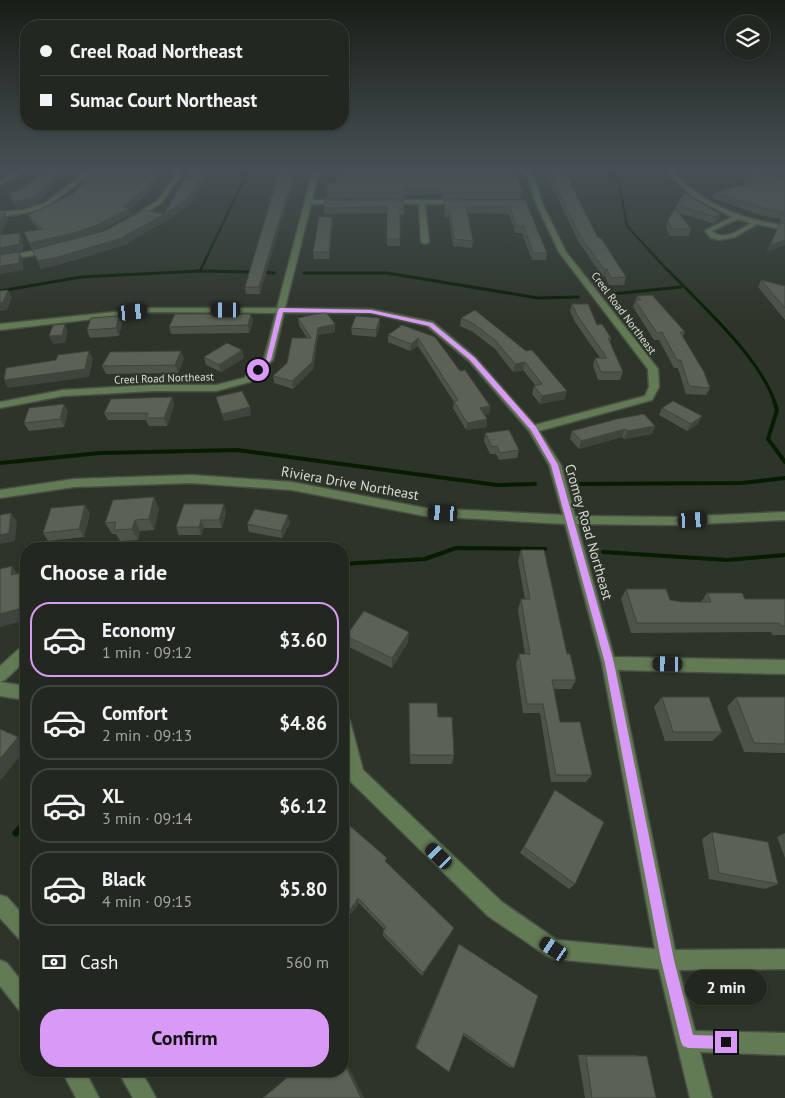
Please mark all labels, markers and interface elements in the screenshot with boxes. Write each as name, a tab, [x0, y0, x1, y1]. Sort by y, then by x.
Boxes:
map controls	[725, 15, 770, 60]
button: layers	[725, 15, 770, 60]
text: Creel Road Northeast	[70, 39, 243, 63]
text: Sumac Court Northeast	[70, 88, 257, 112]
street label: Creel Road Northeast	[588, 269, 660, 357]
car	[117, 303, 148, 321]
car	[211, 303, 241, 318]
route start	[247, 359, 269, 381]
street label: Creel Road Northeast	[114, 369, 214, 387]
street label: Riviera Drive Northeast	[280, 462, 420, 504]
street label: Cromey Road Northeast	[561, 462, 617, 602]
car	[427, 504, 458, 522]
car	[677, 512, 708, 528]
text: Choose a ride	[40, 558, 167, 586]
icon: car	[42, 617, 87, 662]
text: Economy	[102, 618, 175, 642]
text: $3.60	[279, 628, 327, 652]
text: 1 min · 09:12	[102, 642, 192, 662]
car	[652, 656, 683, 672]
icon: car	[42, 700, 87, 745]
text: Comfort	[102, 701, 168, 725]
text: $4.86	[279, 711, 327, 735]
text: 2 min · 09:13	[102, 725, 192, 745]
icon: car	[42, 783, 87, 828]
text: XL	[102, 784, 124, 808]
text: $6.12	[279, 794, 327, 818]
text: 3 min · 09:14	[102, 808, 192, 828]
car	[422, 840, 455, 872]
icon: car	[42, 866, 87, 911]
text: Black	[102, 867, 146, 891]
text: $5.80	[279, 877, 327, 901]
text: 4 min · 09:15	[102, 891, 192, 911]
car	[537, 934, 570, 964]
icon: cash	[40, 948, 68, 976]
text: Cash	[80, 950, 118, 974]
text: 560 m	[286, 952, 329, 972]
callout: 2 min	[685, 970, 767, 1004]
text: 2 min	[706, 977, 746, 997]
button: Confirm	[40, 1009, 329, 1067]
route end	[715, 1031, 737, 1053]

